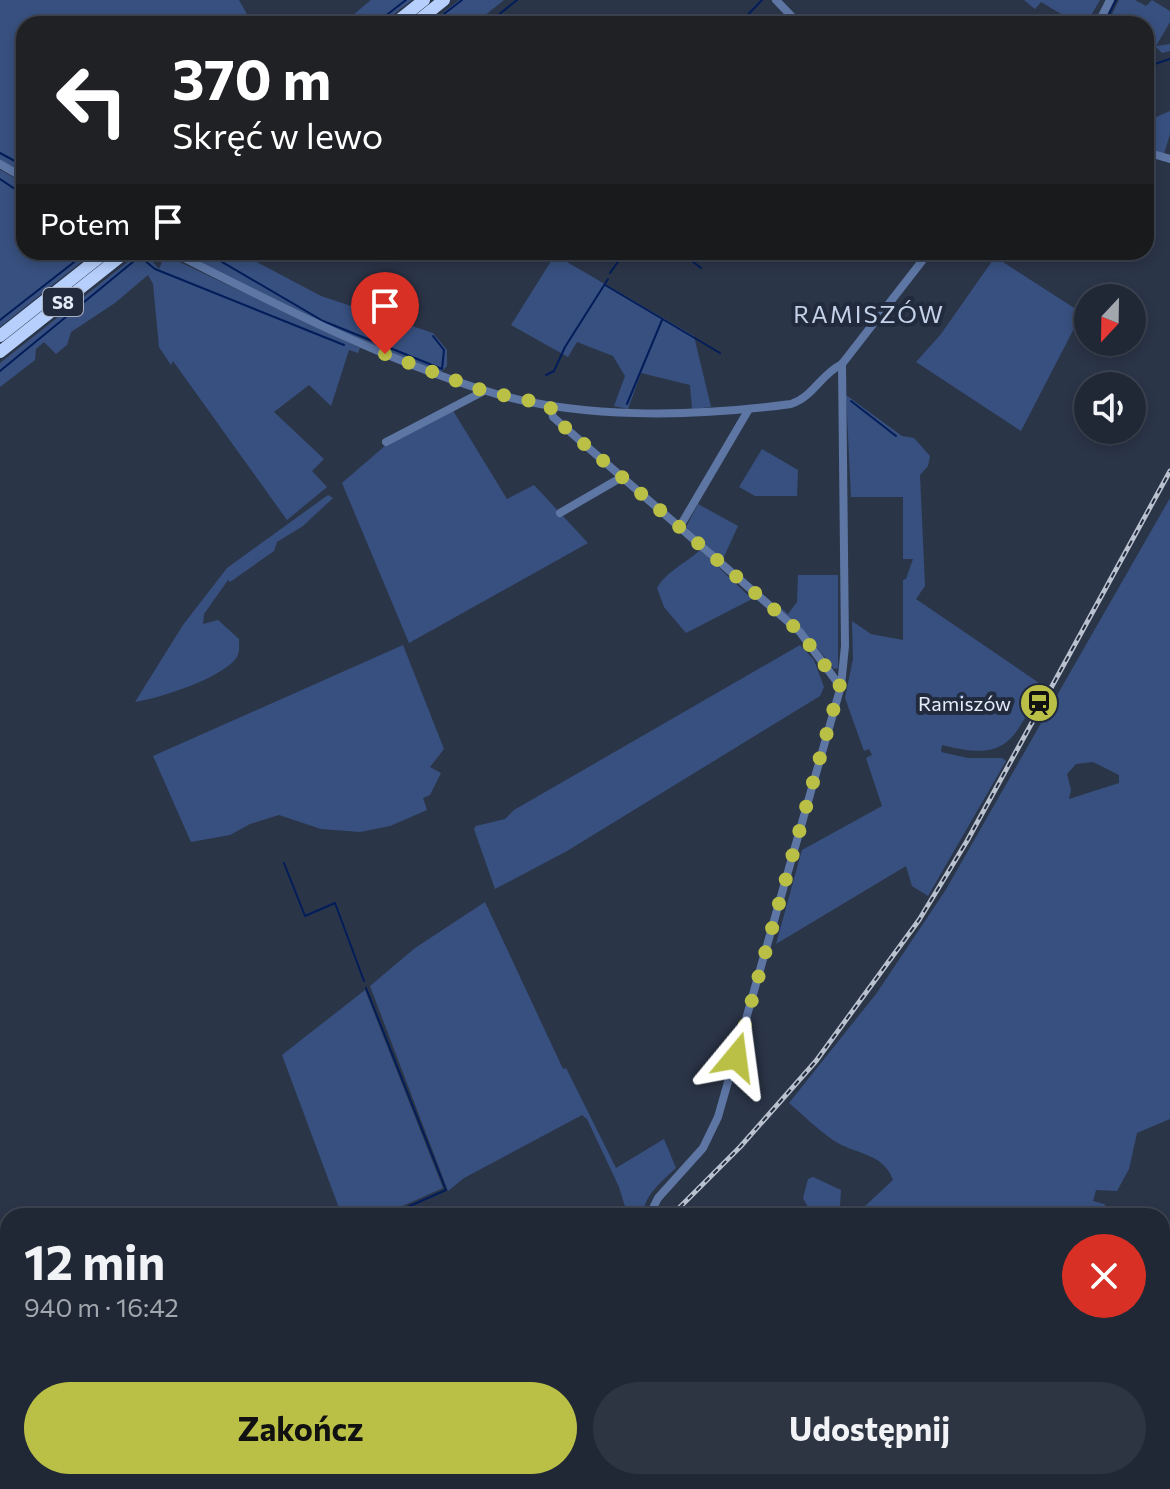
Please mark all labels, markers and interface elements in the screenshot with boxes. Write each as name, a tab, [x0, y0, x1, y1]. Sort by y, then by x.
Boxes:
text: 370 m	[172, 43, 331, 112]
icon: left	[40, 48, 144, 152]
text: Skręć w lewo	[172, 112, 383, 156]
icon: arrive	[146, 200, 190, 244]
text: Potem	[40, 204, 130, 241]
pin	[351, 272, 419, 354]
icon: arrive	[363, 284, 407, 328]
north arrow	[1074, 284, 1146, 356]
map controls	[1074, 284, 1146, 444]
road number: S8	[43, 288, 83, 316]
district label: RAMISZÓW	[793, 299, 945, 328]
button: sound	[1074, 372, 1146, 444]
station icon: Ramiszów	[1018, 682, 1060, 724]
place label: Ramiszów	[918, 691, 1011, 715]
position arrow	[694, 1015, 778, 1099]
text: 12 min	[24, 1231, 165, 1290]
button: close	[1062, 1234, 1146, 1318]
text: 940 m · 16:42	[24, 1291, 179, 1322]
button: Zakończ	[24, 1382, 577, 1474]
button: Udostępnij	[593, 1382, 1146, 1474]

